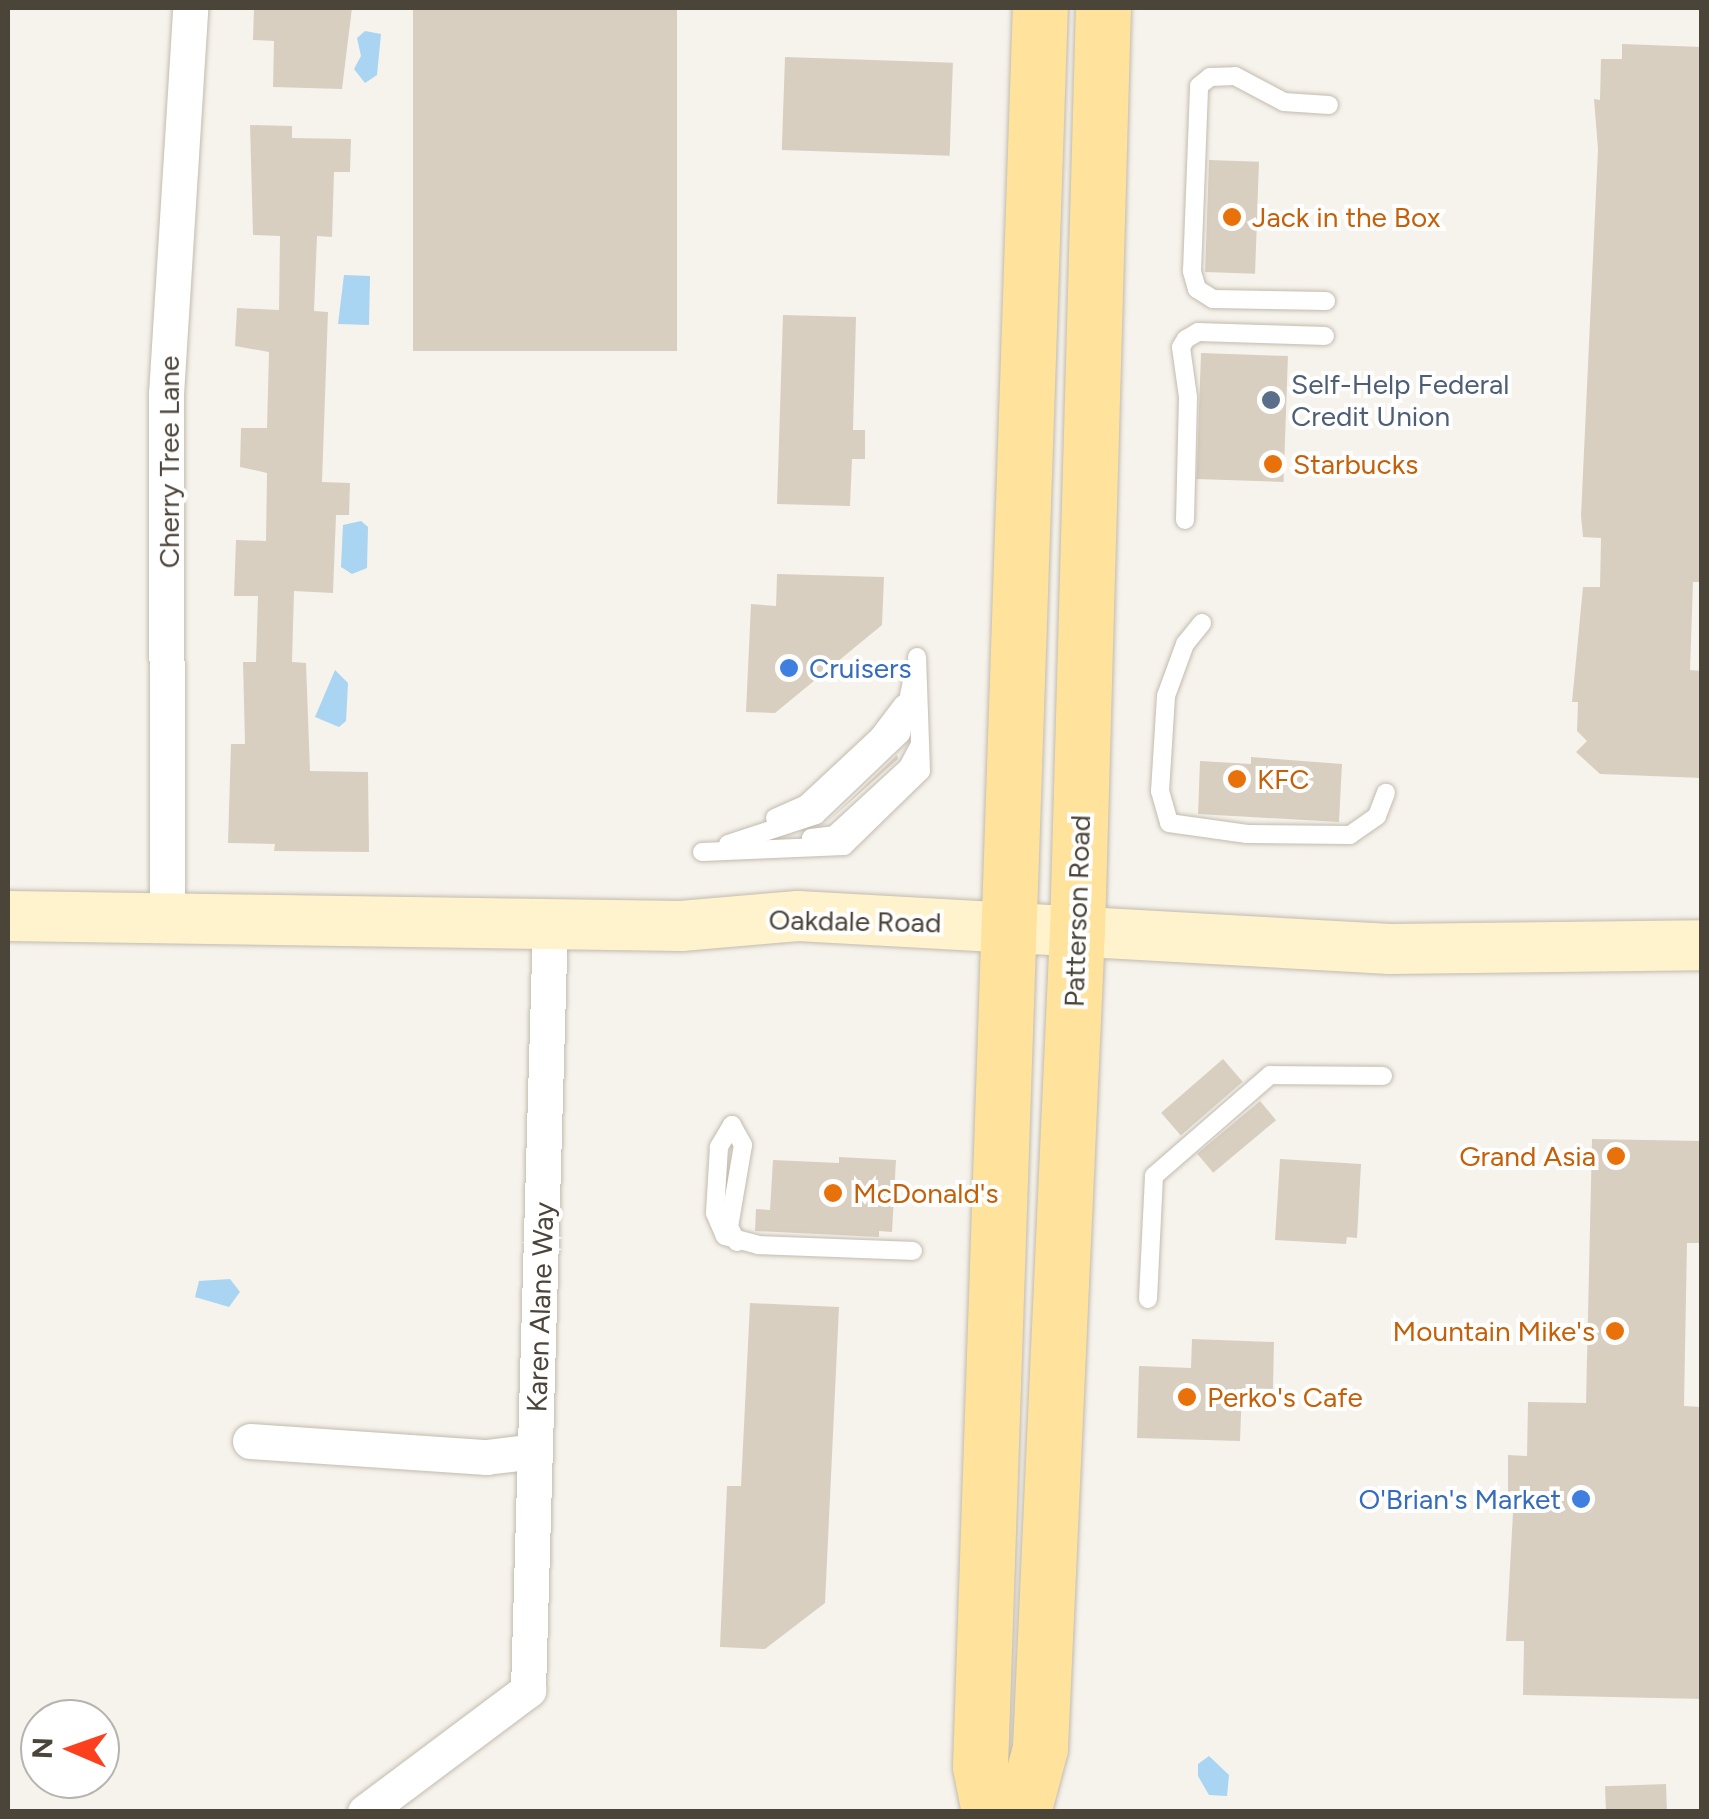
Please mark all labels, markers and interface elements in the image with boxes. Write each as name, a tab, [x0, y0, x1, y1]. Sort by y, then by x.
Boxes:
place label: Jack in the Box	[1252, 200, 1440, 234]
marker: Jack in the Box	[1221, 206, 1243, 228]
street label: Cherry Tree Lane	[152, 356, 186, 568]
place label: Self-Help Federal Credit Union	[1291, 367, 1510, 433]
marker: Self-Help Federal Credit Union	[1260, 389, 1282, 411]
place label: Starbucks	[1293, 447, 1418, 481]
marker: Starbucks	[1262, 453, 1284, 475]
place label: Cruisers	[809, 651, 912, 685]
marker: Cruisers	[778, 657, 800, 679]
place label: KFC	[1257, 762, 1309, 796]
marker: KFC	[1226, 768, 1248, 790]
street label: Patterson Road	[1057, 814, 1097, 1008]
street label: Oakdale Road	[768, 903, 942, 939]
place label: Grand Asia	[1459, 1139, 1596, 1173]
marker: Grand Asia	[1605, 1145, 1627, 1167]
place label: McDonald's	[853, 1176, 998, 1210]
marker: McDonald's	[822, 1182, 844, 1204]
street label: Karen Alane Way	[520, 1201, 560, 1413]
place label: Mountain Mike's	[1393, 1314, 1595, 1348]
marker: Mountain Mike's	[1604, 1320, 1626, 1342]
place label: Perko's Cafe	[1207, 1380, 1363, 1414]
marker: Perko's Cafe	[1176, 1386, 1198, 1408]
place label: O'Brian's Market	[1359, 1482, 1561, 1516]
marker: O'Brian's Market	[1570, 1488, 1592, 1510]
north arrow	[20, 1699, 120, 1799]
text: N	[25, 1737, 59, 1759]

